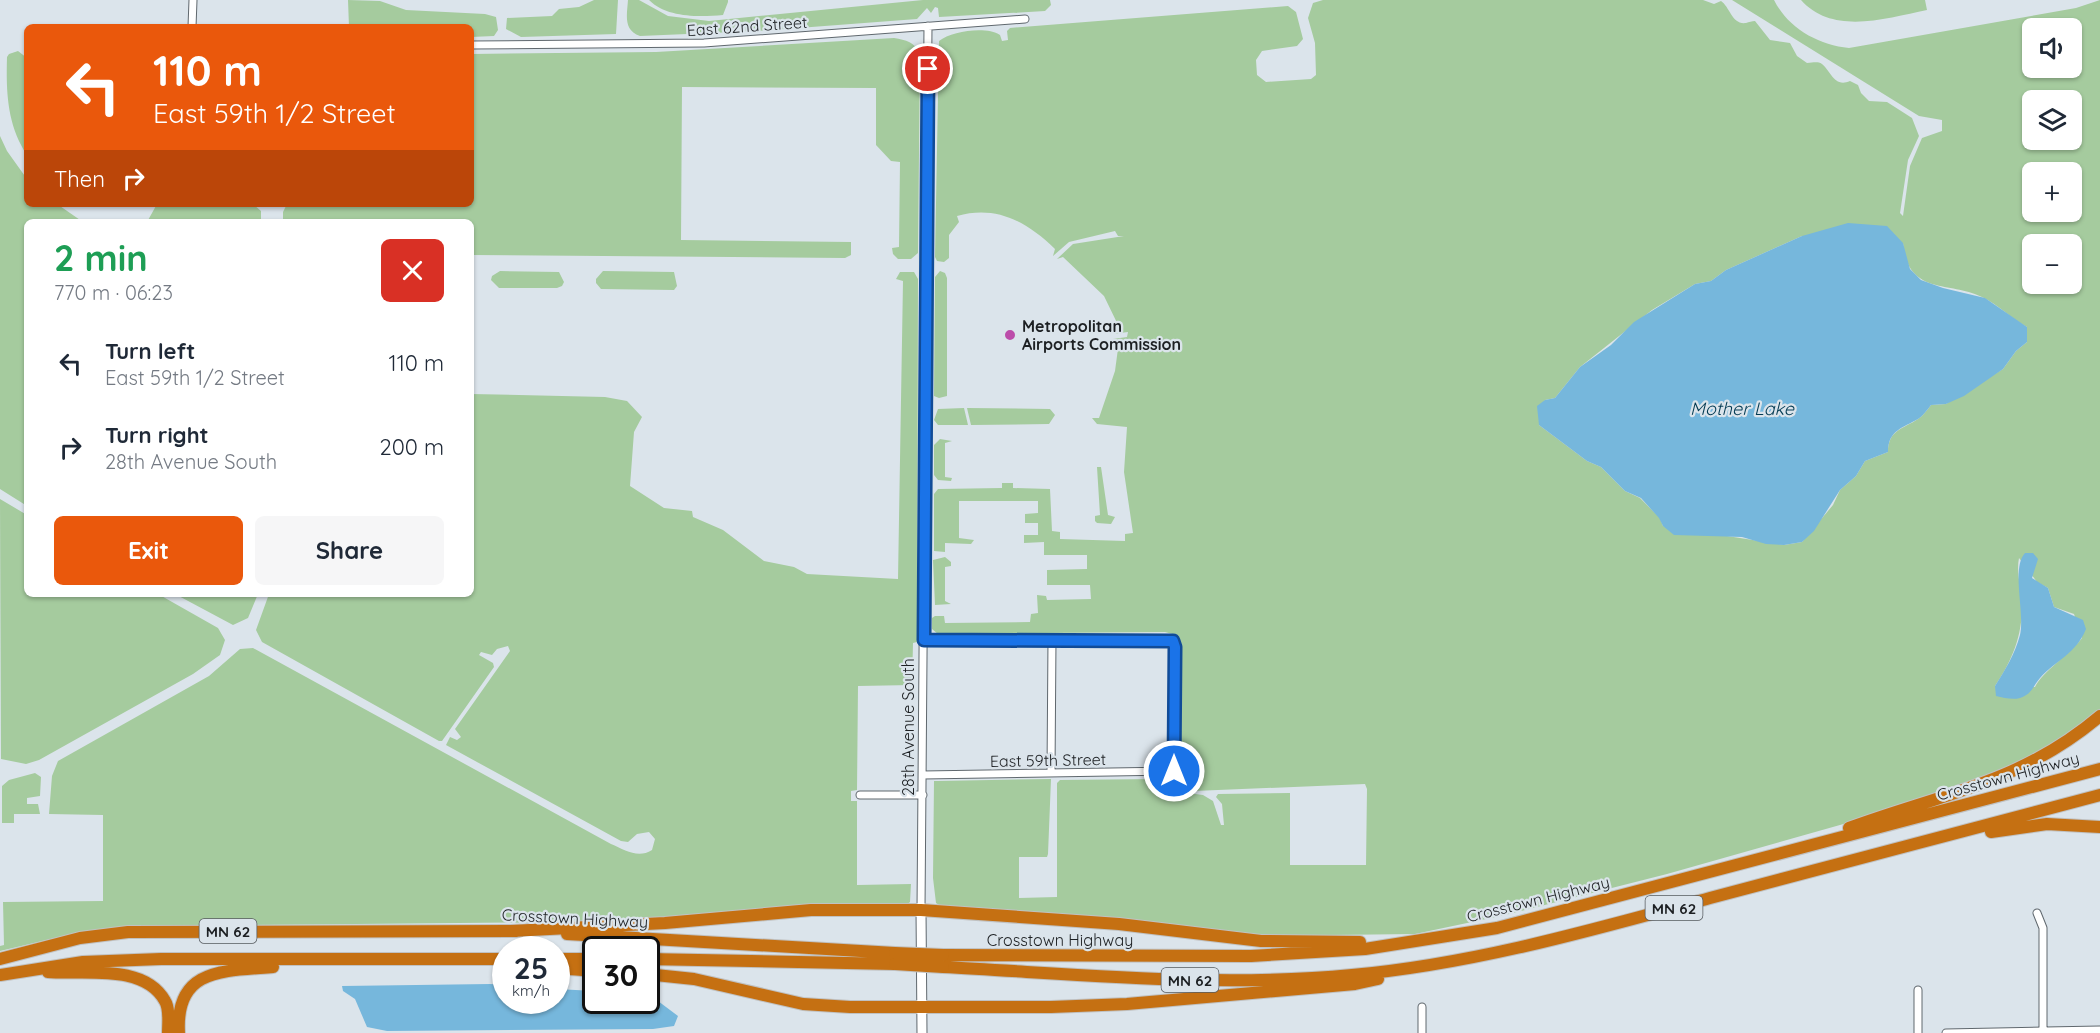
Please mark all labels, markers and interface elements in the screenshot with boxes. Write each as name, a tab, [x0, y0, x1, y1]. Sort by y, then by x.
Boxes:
street label: East 62nd Street	[686, 12, 808, 40]
map controls	[2022, 18, 2082, 294]
button: sound	[2022, 18, 2082, 78]
pin	[902, 43, 953, 94]
text: 110 m	[153, 44, 262, 97]
icon: left	[54, 48, 132, 126]
icon: arrive	[911, 52, 944, 85]
button: layers	[2022, 90, 2082, 150]
text: East 59th 1/2 Street	[153, 96, 396, 130]
icon: right	[117, 162, 150, 195]
button: +	[2022, 162, 2082, 222]
text: Then	[54, 165, 105, 193]
button: −	[2022, 234, 2082, 294]
text: 2 min	[54, 235, 148, 280]
button: close	[381, 239, 444, 302]
text: 770 m · 06:23	[54, 280, 173, 305]
place label: Metropolitan Airports Commission	[1022, 316, 1181, 354]
marker: Metropolitan Airports Commission	[1003, 328, 1017, 342]
text: Turn left	[105, 337, 195, 365]
icon: left	[54, 347, 87, 380]
text: 110 m	[389, 349, 444, 377]
text: East 59th 1/2 Street	[105, 365, 285, 390]
water label: Mother Lake	[1690, 397, 1795, 420]
text: Turn right	[105, 421, 209, 449]
icon: right	[54, 431, 87, 464]
text: 200 m	[380, 433, 444, 461]
text: 28th Avenue South	[105, 449, 277, 474]
button: Exit	[54, 516, 243, 585]
button: Share	[255, 516, 444, 585]
street label: 28th Avenue South	[898, 658, 918, 796]
position arrow	[1142, 739, 1206, 803]
street label: Crosstown Highway	[1935, 747, 2081, 805]
street label: East 59th Street	[990, 749, 1106, 771]
street label: Crosstown Highway	[1465, 872, 1611, 926]
road number: MN 62	[1646, 896, 1702, 920]
street label: Crosstown Highway	[501, 904, 649, 932]
road number: MN 62	[200, 919, 256, 943]
street label: Crosstown Highway	[987, 930, 1133, 950]
speed limit sign: 30	[582, 936, 660, 1014]
text: 25	[514, 949, 548, 987]
road number: MN 62	[1162, 968, 1218, 992]
text: km/h	[512, 981, 550, 1000]

